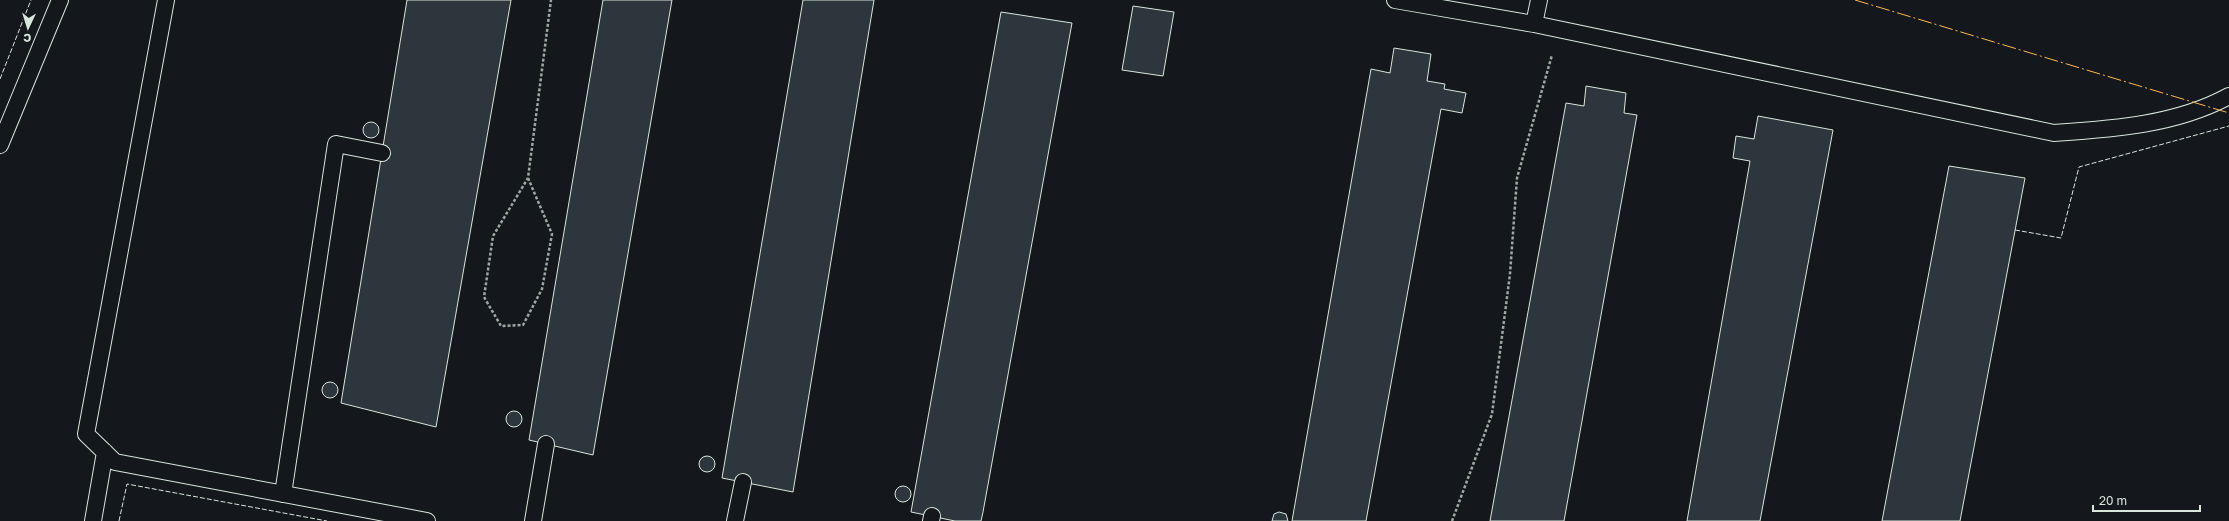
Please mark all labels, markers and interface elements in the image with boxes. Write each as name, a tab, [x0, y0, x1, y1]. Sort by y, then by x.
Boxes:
north arrow	[8, 8, 48, 48]
text: С	[23, 32, 32, 45]
scale bar	[2093, 487, 2200, 513]
text: 20 m	[2099, 493, 2127, 508]

